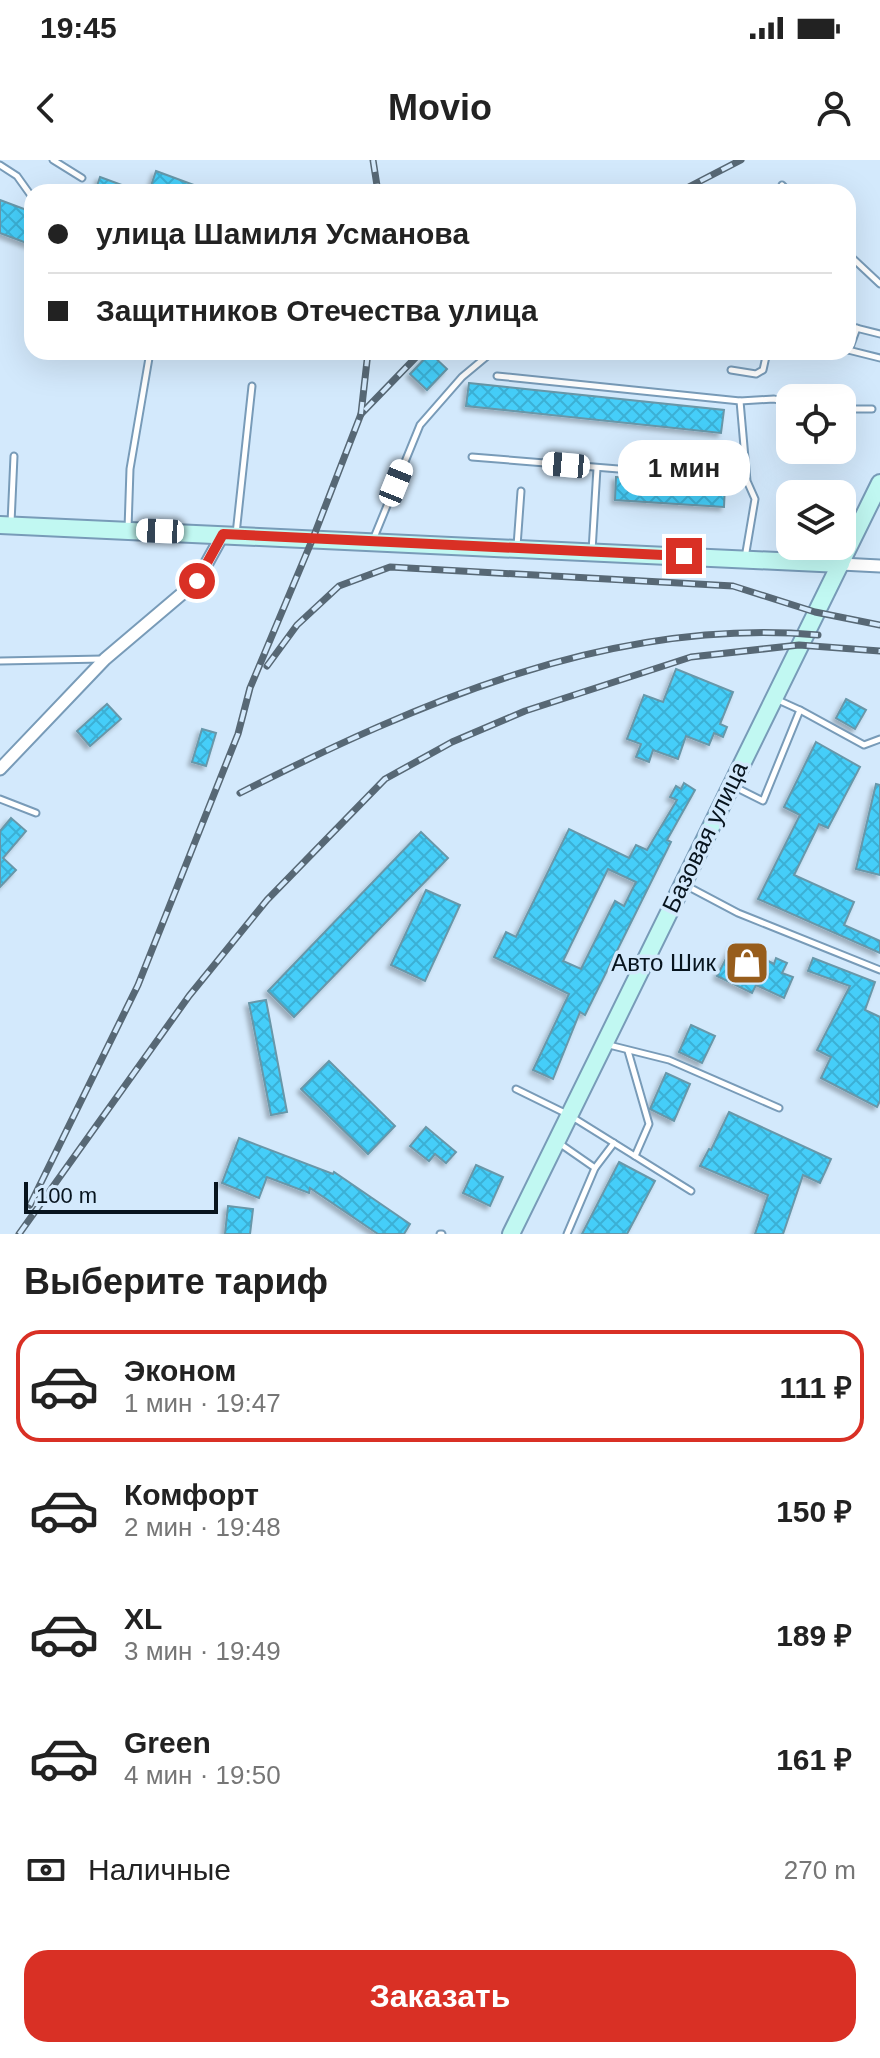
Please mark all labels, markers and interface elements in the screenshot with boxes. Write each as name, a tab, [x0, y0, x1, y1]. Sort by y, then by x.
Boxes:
text: 19:45	[40, 11, 117, 44]
icon: back	[24, 86, 68, 130]
icon: person	[812, 86, 856, 130]
text: Movio	[388, 87, 492, 128]
text: улица Шамиля Усманова	[96, 217, 469, 250]
text: Защитников Отечества улица	[96, 294, 538, 327]
map controls	[776, 384, 856, 560]
button: locate	[776, 384, 856, 464]
callout: 1 мин	[618, 440, 750, 496]
car	[541, 451, 591, 479]
text: 1 мин	[648, 453, 720, 483]
car	[376, 456, 416, 510]
button: layers	[776, 480, 856, 560]
car	[136, 518, 184, 544]
route end	[666, 538, 702, 574]
route start	[179, 563, 215, 599]
street label: Базовая улица	[656, 756, 753, 917]
shop icon: Авто Шик	[723, 939, 771, 987]
place label: Авто Шик	[611, 949, 716, 976]
scale bar	[24, 1178, 218, 1214]
text: 100 m	[36, 1183, 97, 1208]
text: Выберите тариф	[24, 1261, 328, 1302]
icon: car	[28, 1350, 100, 1422]
text: Эконом	[124, 1354, 237, 1387]
text: 111 ₽	[779, 1371, 852, 1404]
text: 1 мин · 19:47	[124, 1388, 281, 1418]
icon: car	[28, 1474, 100, 1546]
text: Комфорт	[124, 1478, 259, 1511]
text: 150 ₽	[776, 1495, 852, 1528]
text: 2 мин · 19:48	[124, 1512, 281, 1542]
icon: car	[28, 1598, 100, 1670]
text: XL	[124, 1602, 162, 1635]
text: 189 ₽	[776, 1619, 852, 1652]
text: 3 мин · 19:49	[124, 1636, 281, 1666]
icon: car	[28, 1722, 100, 1794]
text: Green	[124, 1726, 211, 1759]
text: 161 ₽	[776, 1743, 852, 1776]
text: 4 мин · 19:50	[124, 1760, 281, 1790]
icon: cash	[24, 1848, 68, 1892]
text: Наличные	[88, 1853, 231, 1886]
text: 270 m	[784, 1855, 856, 1885]
button: Заказать	[24, 1950, 856, 2042]

